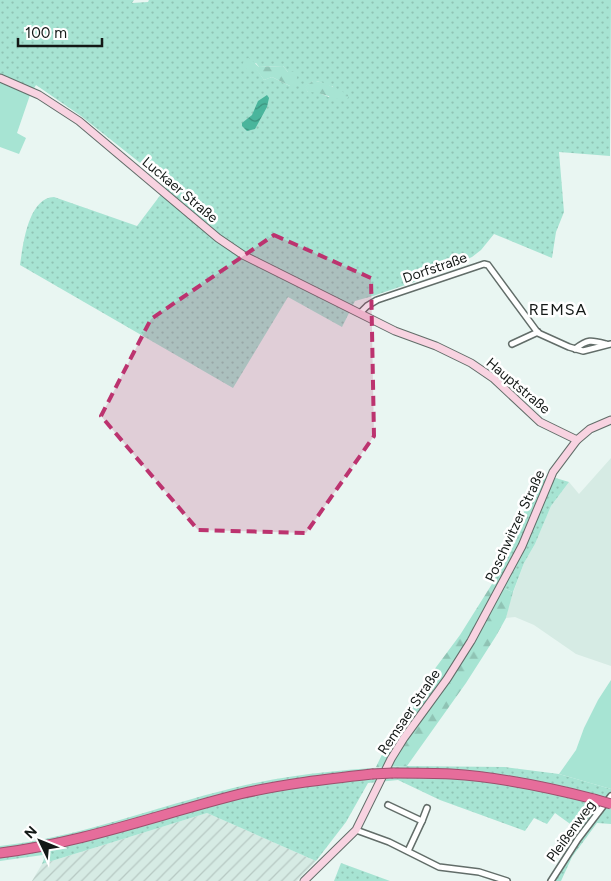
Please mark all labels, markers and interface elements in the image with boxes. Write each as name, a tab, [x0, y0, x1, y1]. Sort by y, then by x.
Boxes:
scale bar	[18, 15, 101, 47]
text: 100 m	[25, 24, 67, 42]
street label: Luckaer Straße	[139, 153, 222, 227]
street label: Dorfstraße	[401, 249, 470, 287]
district label: REMSA	[529, 300, 587, 319]
street label: Hauptstraße	[483, 354, 554, 418]
street label: Poschwitzer Straße	[482, 467, 549, 585]
street label: Remsaer Straße	[374, 666, 444, 758]
street label: Pleißenweg	[543, 797, 599, 865]
north arrow	[15, 816, 65, 866]
text: N	[21, 823, 41, 842]

